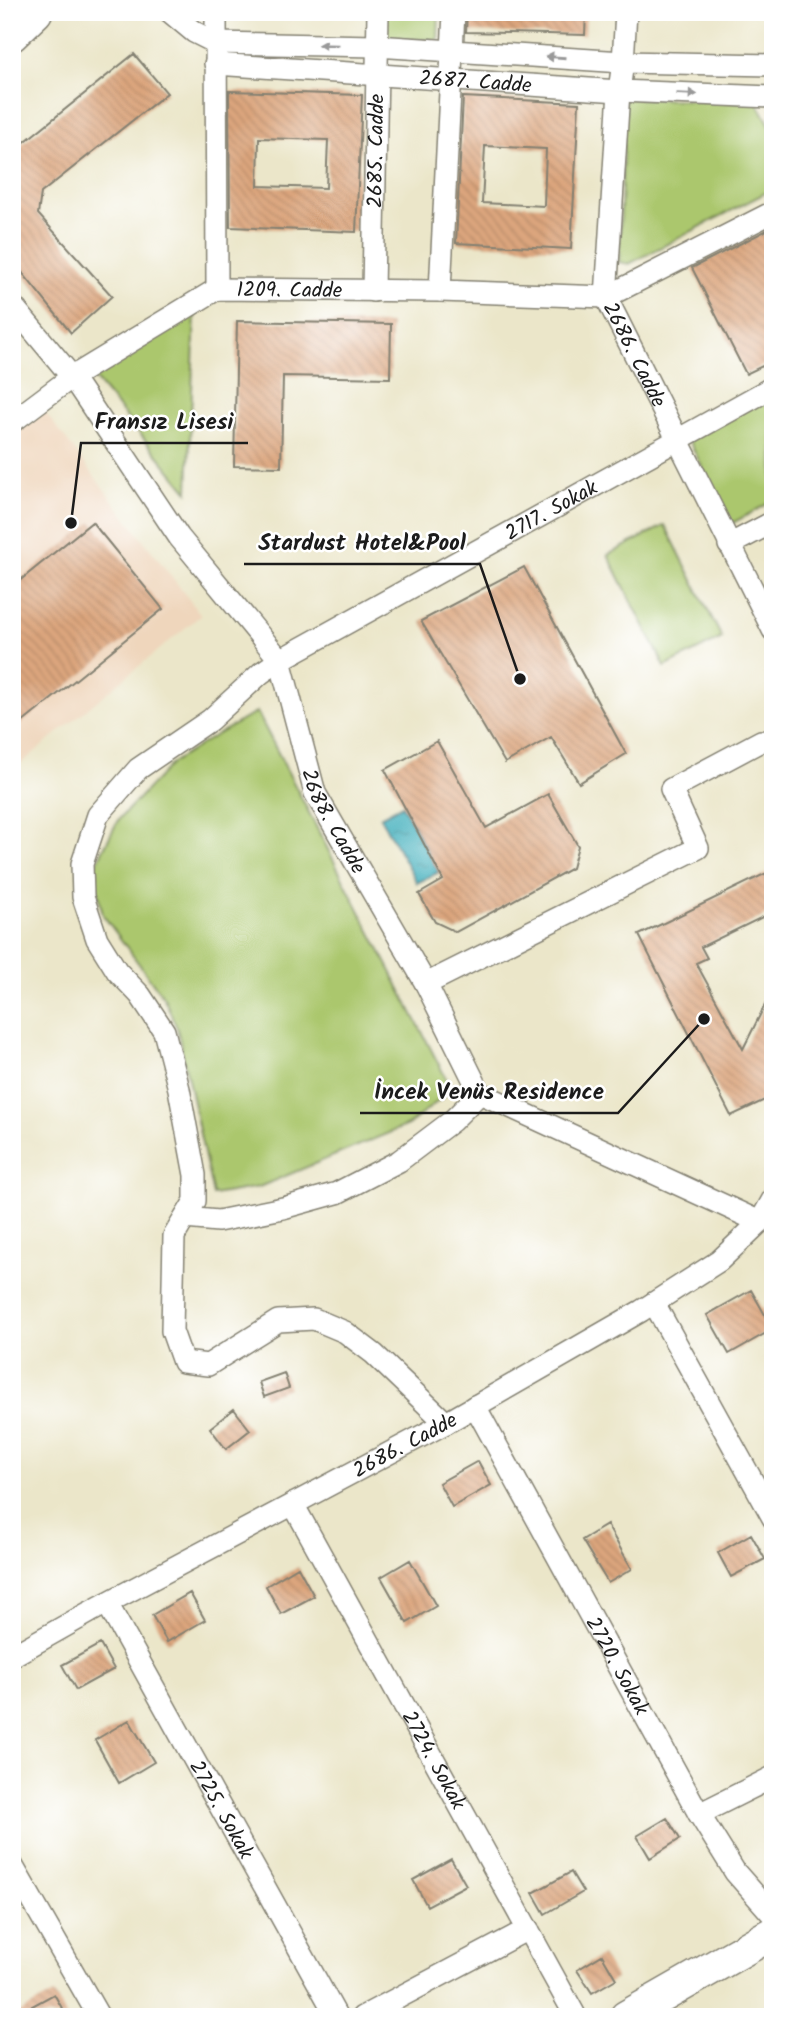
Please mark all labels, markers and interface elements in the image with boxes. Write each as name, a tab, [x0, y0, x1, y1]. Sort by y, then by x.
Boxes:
one-way arrow	[317, 39, 339, 51]
one-way arrow	[544, 52, 566, 63]
street label: 2687. Cadde	[418, 63, 533, 103]
one-way arrow	[676, 88, 698, 99]
street label: 2685. Cadde	[359, 93, 395, 208]
street label: 1209. Cadde	[236, 274, 343, 308]
street label: 2686. Cadde	[593, 297, 674, 414]
callout: Fransız Lisesi	[81, 399, 248, 443]
text: Fransız Lisesi	[94, 405, 235, 441]
street label: 2717. Sokak	[499, 472, 604, 550]
callout: Stardust Hotel&Pool	[244, 520, 480, 564]
text: Stardust Hotel&Pool	[258, 526, 467, 562]
street label: 2688. Cadde	[291, 765, 374, 881]
callout: İncek Venüs Residence	[360, 1069, 618, 1113]
text: İncek Venüs Residence	[374, 1075, 604, 1111]
street label: 2686. Cadde	[347, 1404, 465, 1488]
street label: 2720. Sokak	[576, 1611, 657, 1722]
street label: 2724. Sokak	[392, 1705, 474, 1816]
street label: 2725. Sokak	[179, 1754, 261, 1866]

